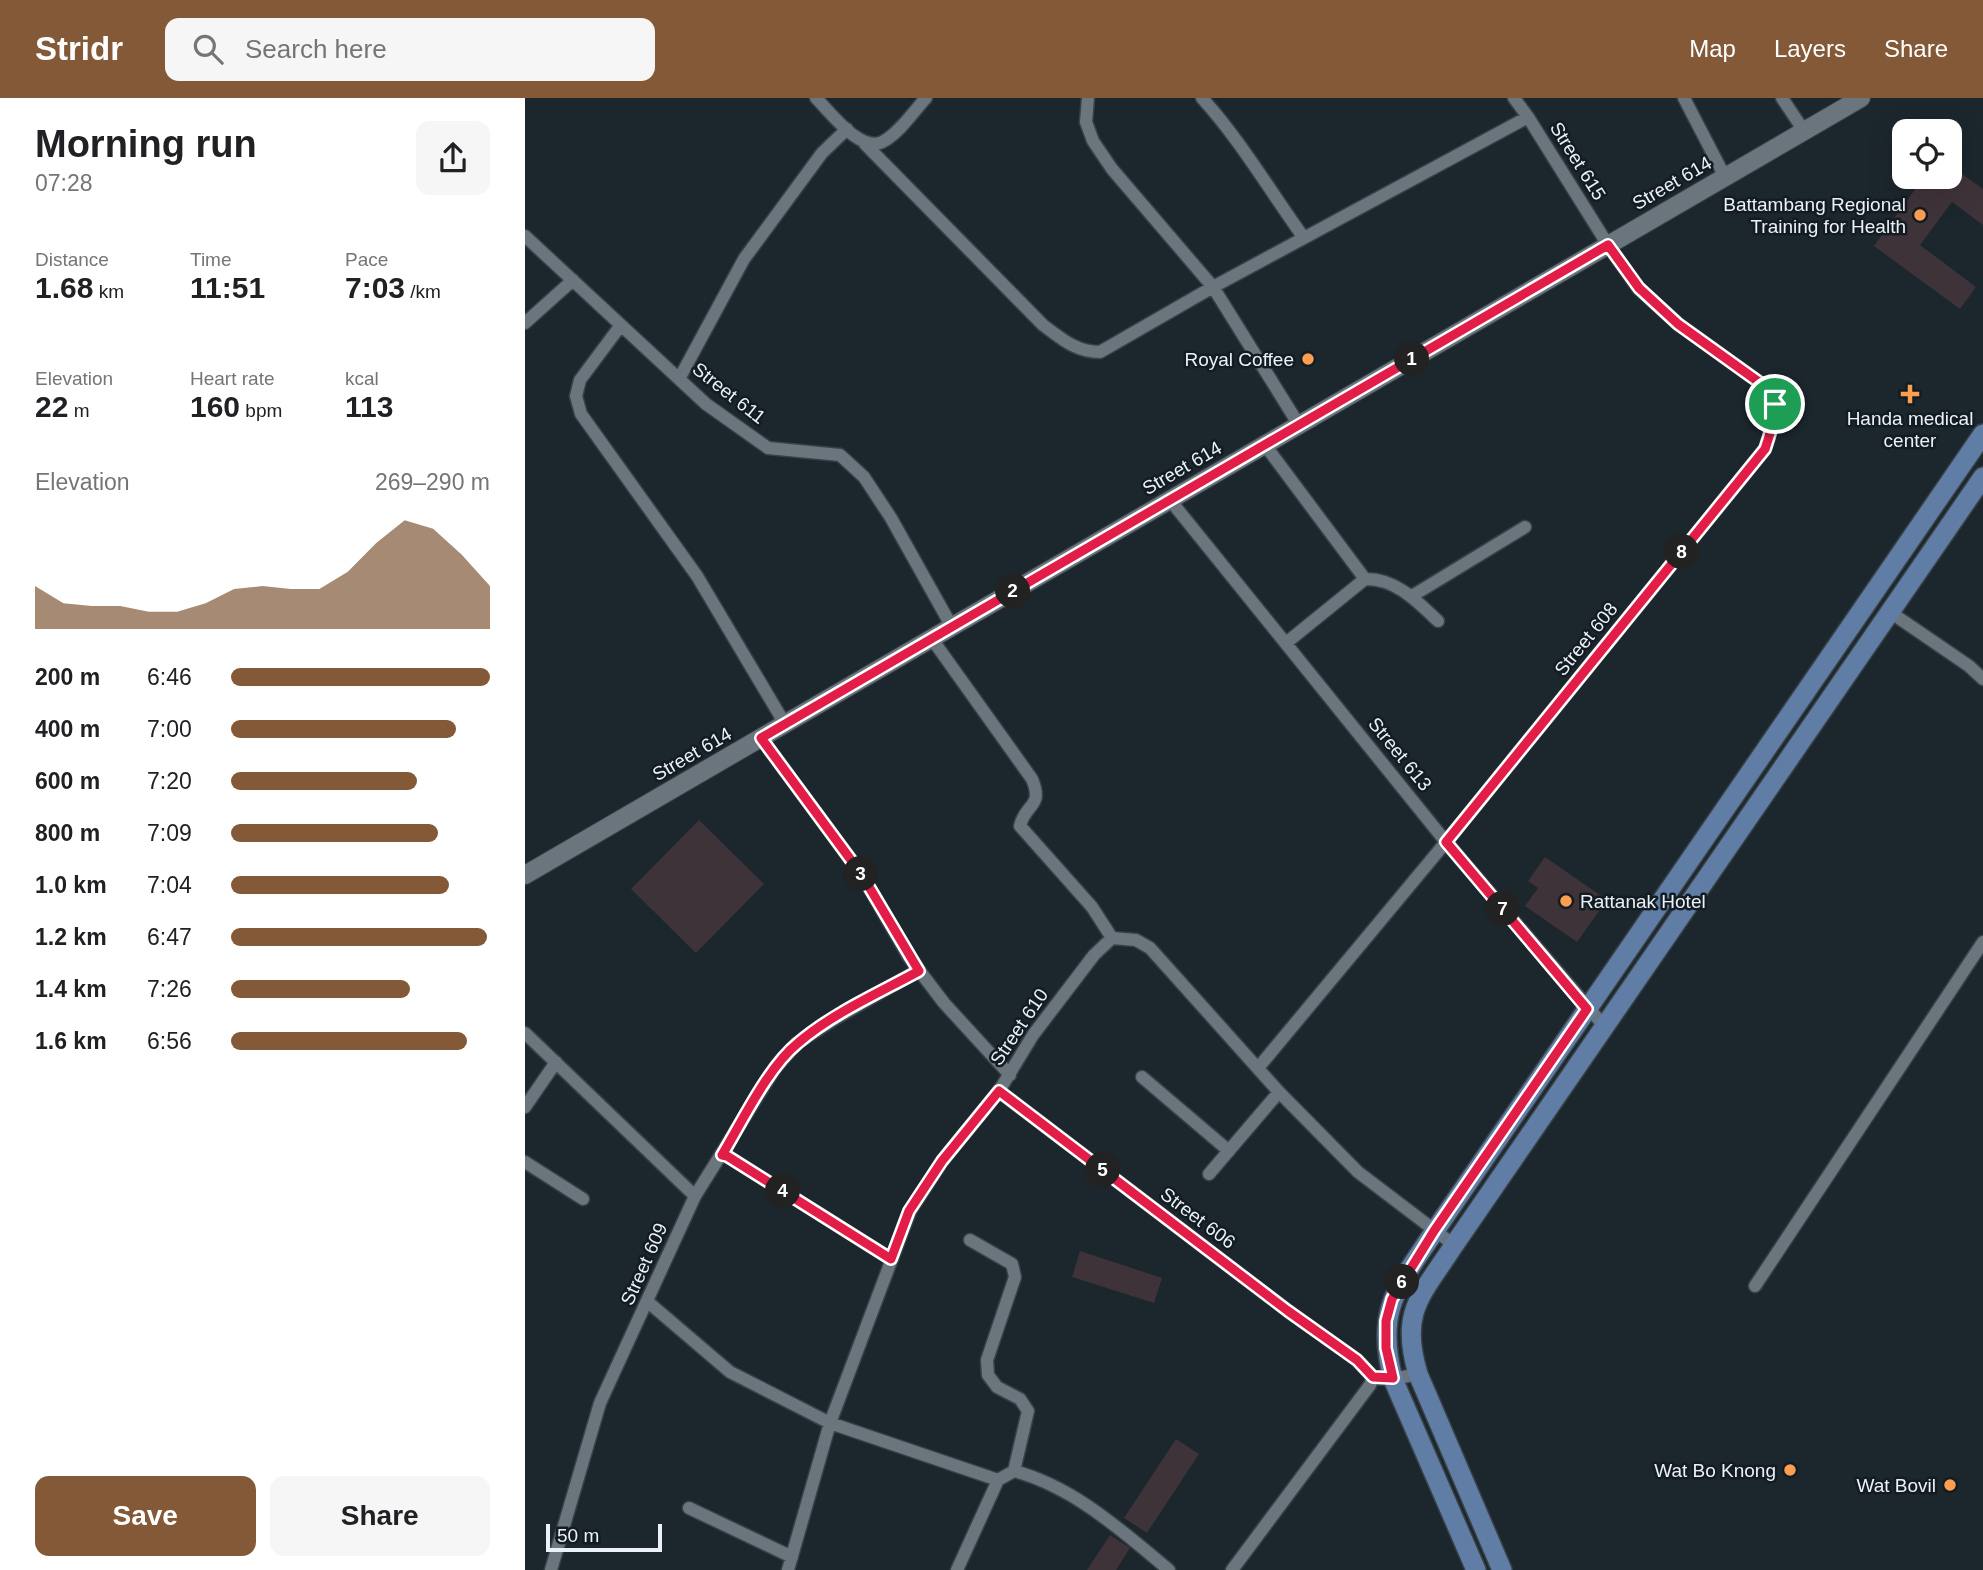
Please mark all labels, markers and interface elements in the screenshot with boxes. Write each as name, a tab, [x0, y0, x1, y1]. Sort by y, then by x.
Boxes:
search box	[165, 18, 655, 81]
text: Stridr	[35, 30, 123, 67]
icon: search	[189, 30, 227, 68]
text: Search here	[245, 34, 387, 64]
text: Map	[1689, 35, 1736, 62]
text: Layers	[1774, 35, 1846, 62]
text: Share	[1884, 35, 1948, 62]
street label: Street 615	[1546, 118, 1610, 204]
map controls	[1892, 119, 1962, 189]
button: locate	[1892, 119, 1962, 189]
button: share	[416, 121, 490, 195]
text: Morning run	[35, 123, 257, 165]
street label: Street 614	[1629, 152, 1716, 214]
text: 07:28	[35, 170, 93, 196]
place label: Battambang Regional Training for Health	[1723, 194, 1906, 237]
marker: Battambang Regional Training for Health	[1912, 207, 1928, 223]
text: Distance	[35, 249, 109, 270]
text: Time	[190, 249, 232, 270]
text: Pace	[345, 249, 388, 270]
text: 1.68	[35, 271, 93, 304]
text: 11:51	[190, 271, 265, 304]
text: 7:03	[345, 271, 405, 304]
text: km	[93, 281, 124, 302]
text: /km	[405, 281, 441, 302]
pin: 1	[1395, 342, 1429, 376]
text: 1	[1406, 348, 1417, 369]
place label: Royal Coffee	[1185, 349, 1294, 370]
marker: Royal Coffee	[1300, 351, 1316, 367]
street label: Street 611	[689, 358, 769, 428]
text: Elevation	[35, 368, 113, 389]
text: Heart rate	[190, 368, 274, 389]
text: kcal	[345, 368, 379, 389]
pin	[1745, 374, 1805, 434]
marker: Handa medical center	[1900, 384, 1920, 404]
icon: arrive	[1756, 385, 1794, 423]
text: 22	[35, 390, 68, 423]
text: 160	[190, 390, 240, 423]
text: 113	[345, 390, 393, 423]
text: m	[68, 400, 89, 421]
text: bpm	[240, 400, 282, 421]
place label: Handa medical center	[1847, 408, 1973, 451]
street label: Street 614	[1139, 437, 1226, 499]
text: Elevation	[35, 469, 130, 495]
text: 269–290 m	[375, 469, 490, 495]
pin: 8	[1665, 534, 1699, 570]
text: 8	[1676, 541, 1687, 562]
pin: 2	[995, 574, 1030, 608]
text: 2	[1007, 580, 1018, 601]
street label: Street 608	[1550, 598, 1622, 680]
text: 200 m	[35, 664, 100, 690]
text: 6:46	[147, 664, 192, 690]
street label: Street 613	[1364, 713, 1436, 795]
text: 400 m	[35, 716, 100, 742]
text: 7:00	[147, 716, 192, 742]
street label: Street 614	[649, 723, 736, 785]
text: 600 m	[35, 768, 100, 794]
text: 7:20	[147, 768, 192, 794]
text: 800 m	[35, 820, 100, 846]
text: 7:09	[147, 820, 192, 846]
pin: 3	[843, 856, 879, 892]
text: 3	[855, 863, 866, 884]
text: 1.0 km	[35, 872, 107, 898]
text: 7:04	[147, 872, 192, 898]
place label: Rattanak Hotel	[1580, 891, 1706, 912]
pin: 7	[1485, 892, 1521, 926]
marker: Rattanak Hotel	[1558, 893, 1574, 909]
text: 7	[1497, 898, 1508, 919]
text: 1.2 km	[35, 924, 107, 950]
text: 6:47	[147, 924, 192, 950]
text: 1.4 km	[35, 976, 107, 1002]
text: 7:26	[147, 976, 192, 1002]
street label: Street 610	[986, 985, 1052, 1069]
text: 1.6 km	[35, 1028, 107, 1054]
text: 6:56	[147, 1028, 192, 1054]
pin: 5	[1085, 1152, 1121, 1188]
text: 5	[1097, 1159, 1108, 1180]
pin: 4	[765, 1174, 801, 1208]
text: 4	[777, 1180, 788, 1201]
street label: Street 606	[1157, 1183, 1239, 1253]
street label: Street 609	[617, 1220, 671, 1308]
pin: 6	[1385, 1264, 1419, 1300]
text: 6	[1396, 1271, 1407, 1292]
place label: Wat Bo Knong	[1654, 1460, 1776, 1481]
marker: Wat Bo Knong	[1782, 1462, 1798, 1478]
place label: Wat Bovil	[1856, 1475, 1936, 1496]
button: Save	[35, 1476, 256, 1556]
button: Share	[270, 1476, 490, 1556]
marker: Wat Bovil	[1942, 1477, 1958, 1493]
scale bar	[546, 1521, 661, 1553]
text: 50 m	[557, 1525, 599, 1546]

